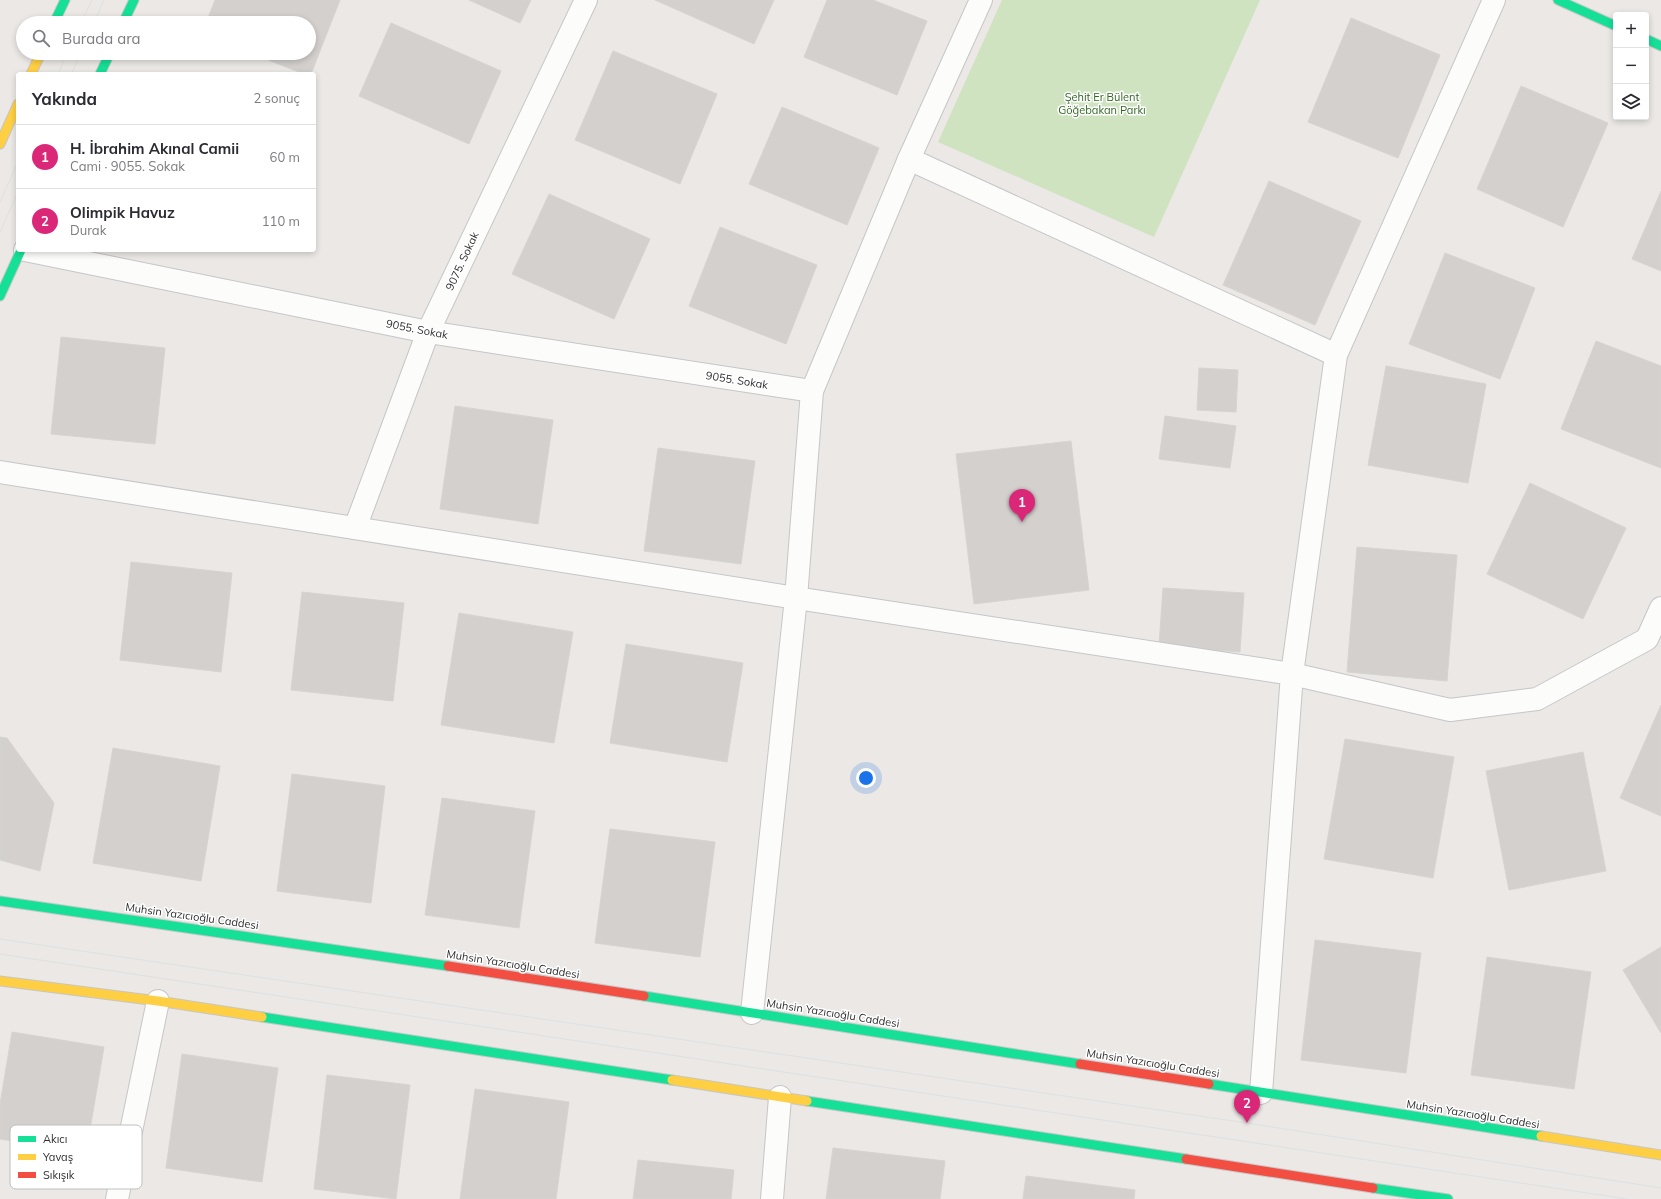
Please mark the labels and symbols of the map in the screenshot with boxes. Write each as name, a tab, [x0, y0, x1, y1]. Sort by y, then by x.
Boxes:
park label: Şehit Er Bülent Göğebakan Parkı	[1058, 90, 1146, 117]
street label: 9075. Sokak	[442, 229, 482, 292]
street label: 9055. Sokak	[385, 316, 449, 342]
street label: 9055. Sokak	[705, 368, 769, 392]
pin: 1	[1009, 489, 1035, 522]
your location	[856, 768, 876, 788]
street label: Muhsin Yazıcıoğlu Caddesi	[124, 900, 260, 932]
street label: Muhsin Yazıcıoğlu Caddesi	[446, 947, 580, 981]
street label: Muhsin Yazıcıoğlu Caddesi	[766, 996, 900, 1030]
street label: Muhsin Yazıcıoğlu Caddesi	[1086, 1046, 1220, 1080]
pin: 2	[1234, 1090, 1260, 1123]
street label: Muhsin Yazıcıoğlu Caddesi	[1406, 1097, 1540, 1131]
legend	[10, 1125, 142, 1189]
text: Akıcı	[43, 1132, 67, 1146]
text: Yavaş	[42, 1150, 73, 1164]
text: Sıkışık	[43, 1168, 75, 1182]

